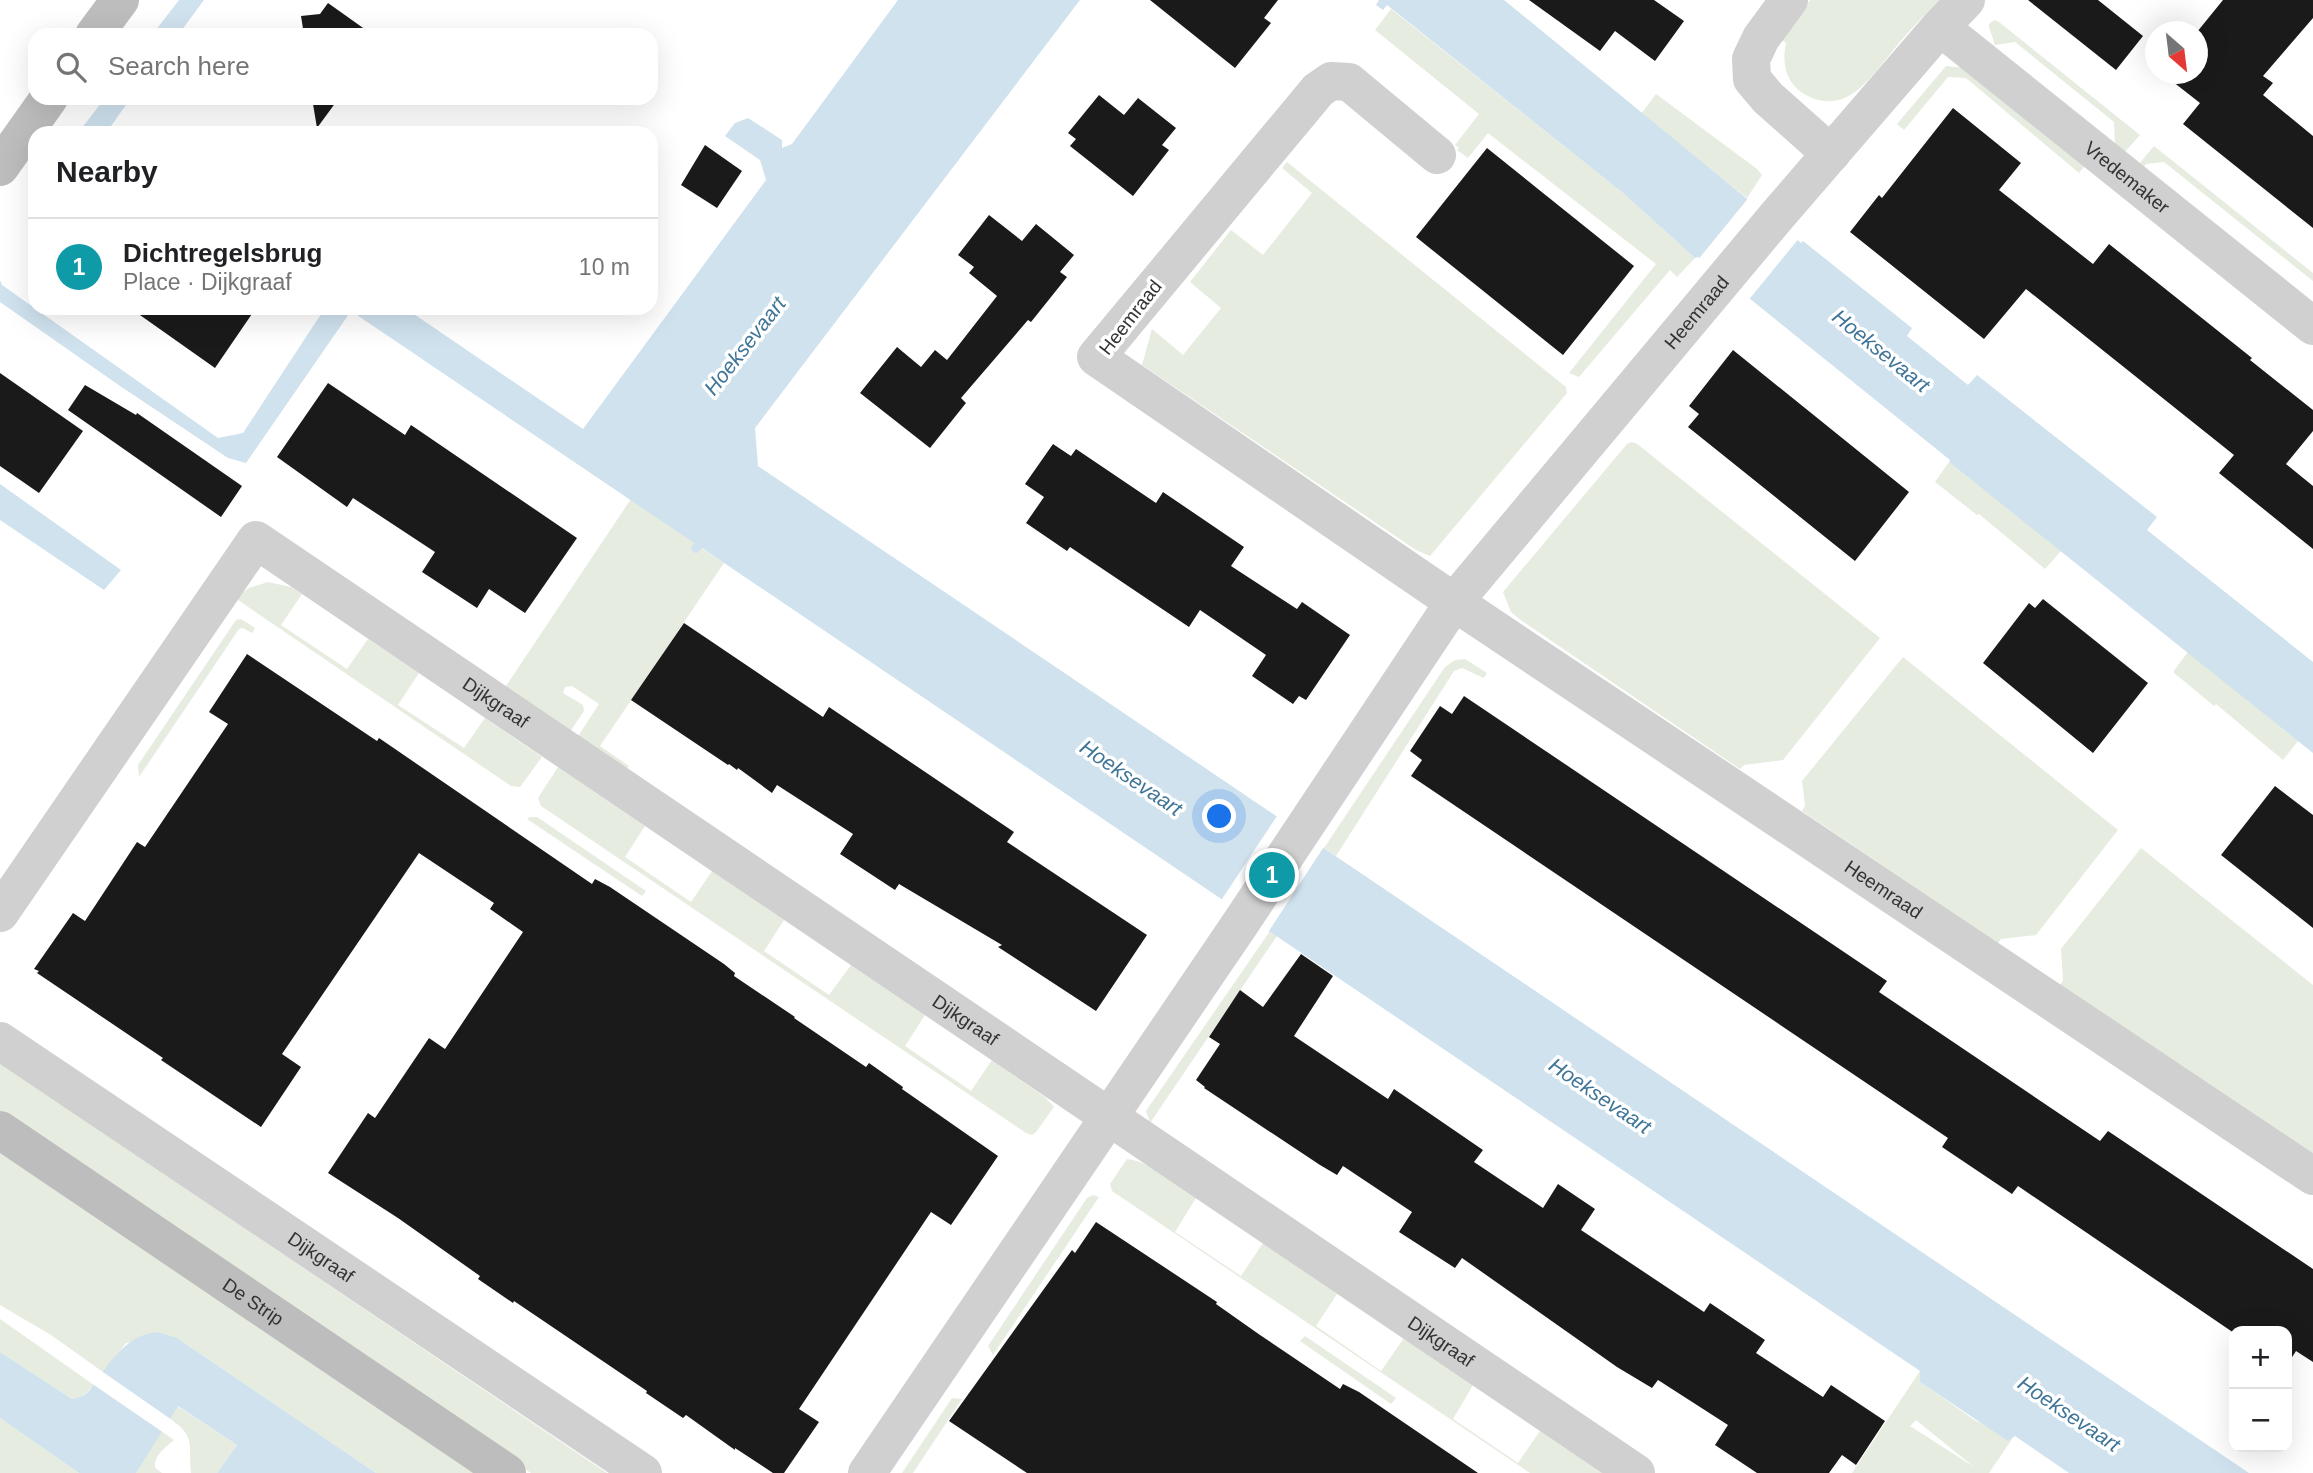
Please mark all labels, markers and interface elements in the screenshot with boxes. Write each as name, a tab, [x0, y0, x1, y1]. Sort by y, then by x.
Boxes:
north arrow	[2145, 21, 2208, 84]
search box	[28, 28, 658, 105]
icon: search	[52, 48, 90, 86]
text: Search here	[108, 51, 250, 81]
street label: Vredemaker	[2080, 137, 2174, 218]
text: Nearby	[56, 155, 158, 188]
text: Dichtregelsbrug	[123, 238, 322, 268]
text: 1	[73, 254, 85, 280]
text: 10 m	[579, 254, 630, 280]
text: Place · Dijkgraaf	[123, 269, 292, 295]
street label: Heemraad	[1660, 272, 1733, 353]
street label: Heemraad	[1095, 276, 1166, 359]
water label: Hoeksevaart	[699, 291, 791, 399]
water label: Hoeksevaart	[1828, 305, 1935, 397]
street label: Dijkgraaf	[459, 673, 533, 733]
water label: Hoeksevaart	[1076, 735, 1188, 821]
your location	[1202, 799, 1236, 833]
pin: 1	[1249, 849, 1295, 901]
street label: Heemraad	[1841, 856, 1926, 923]
street label: Dijkgraaf	[928, 990, 1003, 1050]
water label: Hoeksevaart	[1545, 1053, 1657, 1139]
street label: Dijkgraaf	[284, 1228, 359, 1287]
street label: De Strip	[219, 1274, 288, 1330]
street label: Dijkgraaf	[1404, 1312, 1478, 1372]
map controls	[2229, 1326, 2292, 1452]
button: +	[2229, 1326, 2292, 1389]
water label: Hoeksevaart	[2014, 1371, 2126, 1457]
button: −	[2229, 1389, 2292, 1452]

